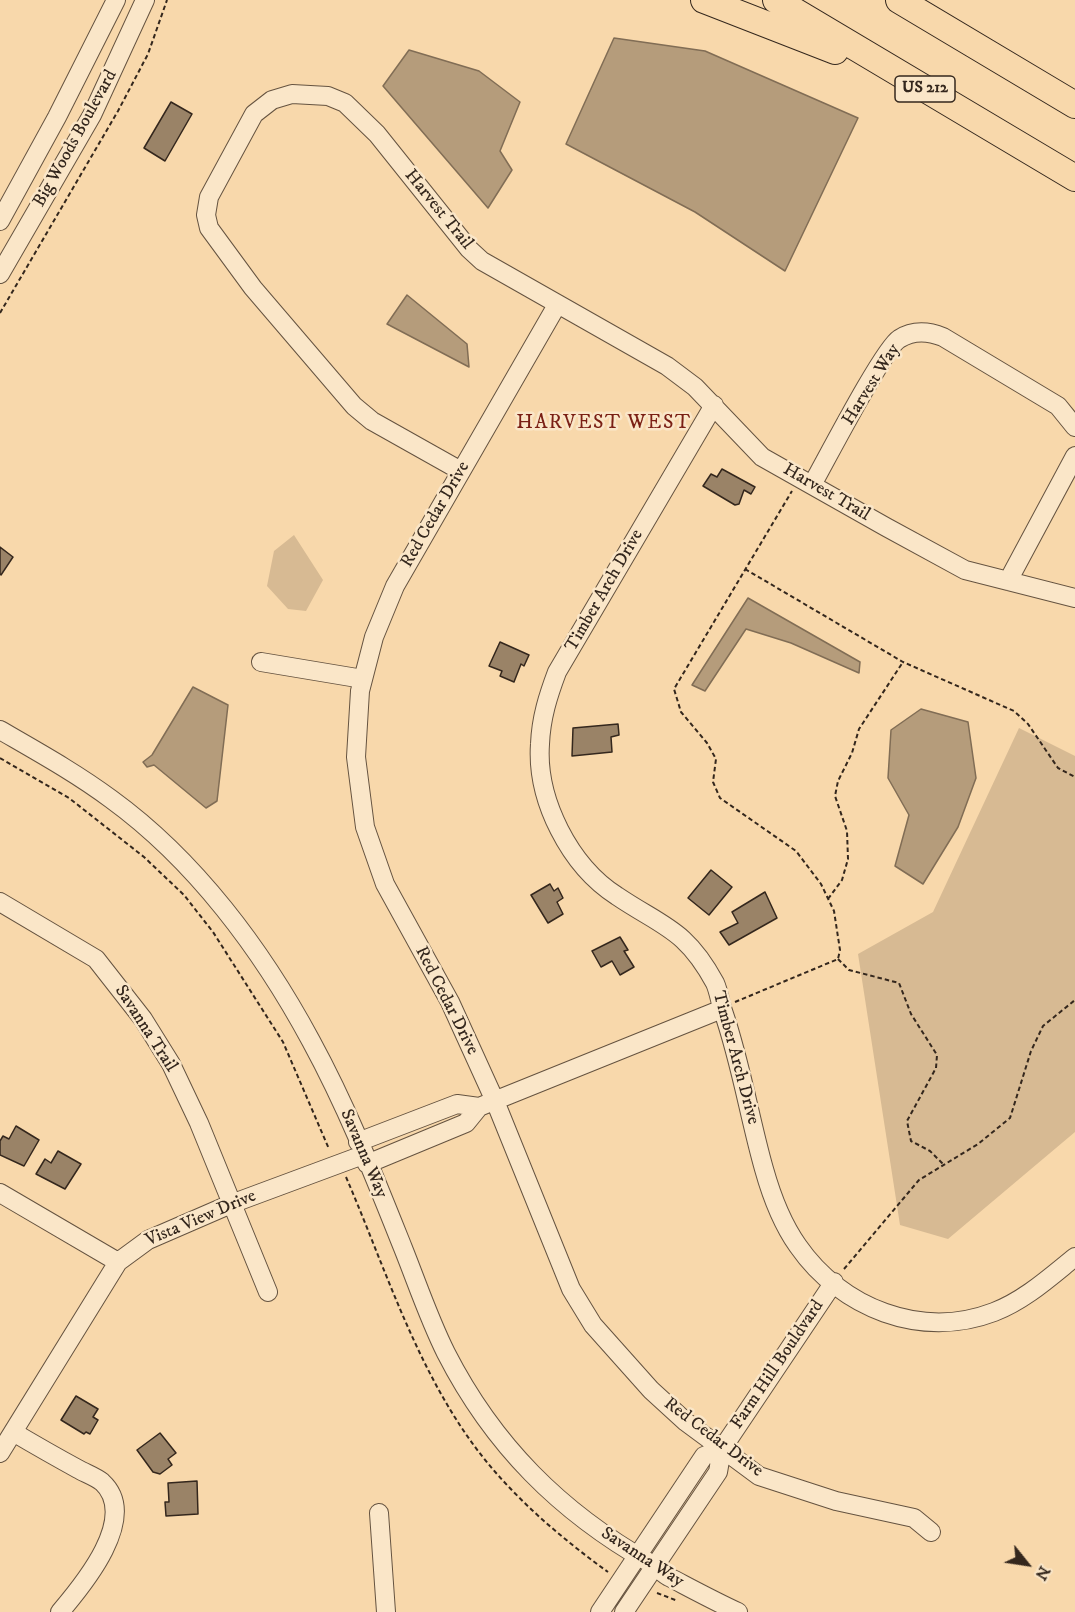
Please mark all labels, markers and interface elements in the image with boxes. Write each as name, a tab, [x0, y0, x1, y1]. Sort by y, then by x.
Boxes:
street label: Big Woods Boulevard	[29, 67, 123, 211]
road number: US 212	[895, 76, 955, 102]
street label: Harvest Trail	[399, 166, 477, 254]
street label: Harvest Way	[838, 340, 906, 430]
district label: HARVEST WEST	[516, 412, 692, 436]
street label: Red Cedar Drive	[397, 458, 475, 572]
street label: Harvest Trail	[779, 459, 873, 527]
street label: Timber Arch Drive	[561, 526, 649, 656]
street label: Red Cedar Drive	[409, 943, 483, 1059]
street label: Savanna Trail	[109, 982, 181, 1076]
street label: Timber Arch Drive	[707, 989, 763, 1127]
street label: Savanna Way	[335, 1106, 391, 1202]
street label: Vista View Drive	[142, 1186, 260, 1252]
street label: Farm Hill Bouldvard	[727, 1296, 829, 1434]
street label: Red Cedar Drive	[659, 1394, 767, 1482]
street label: Savanna Way	[597, 1523, 687, 1593]
north arrow	[997, 1534, 1057, 1594]
text: N	[1031, 1562, 1055, 1584]

